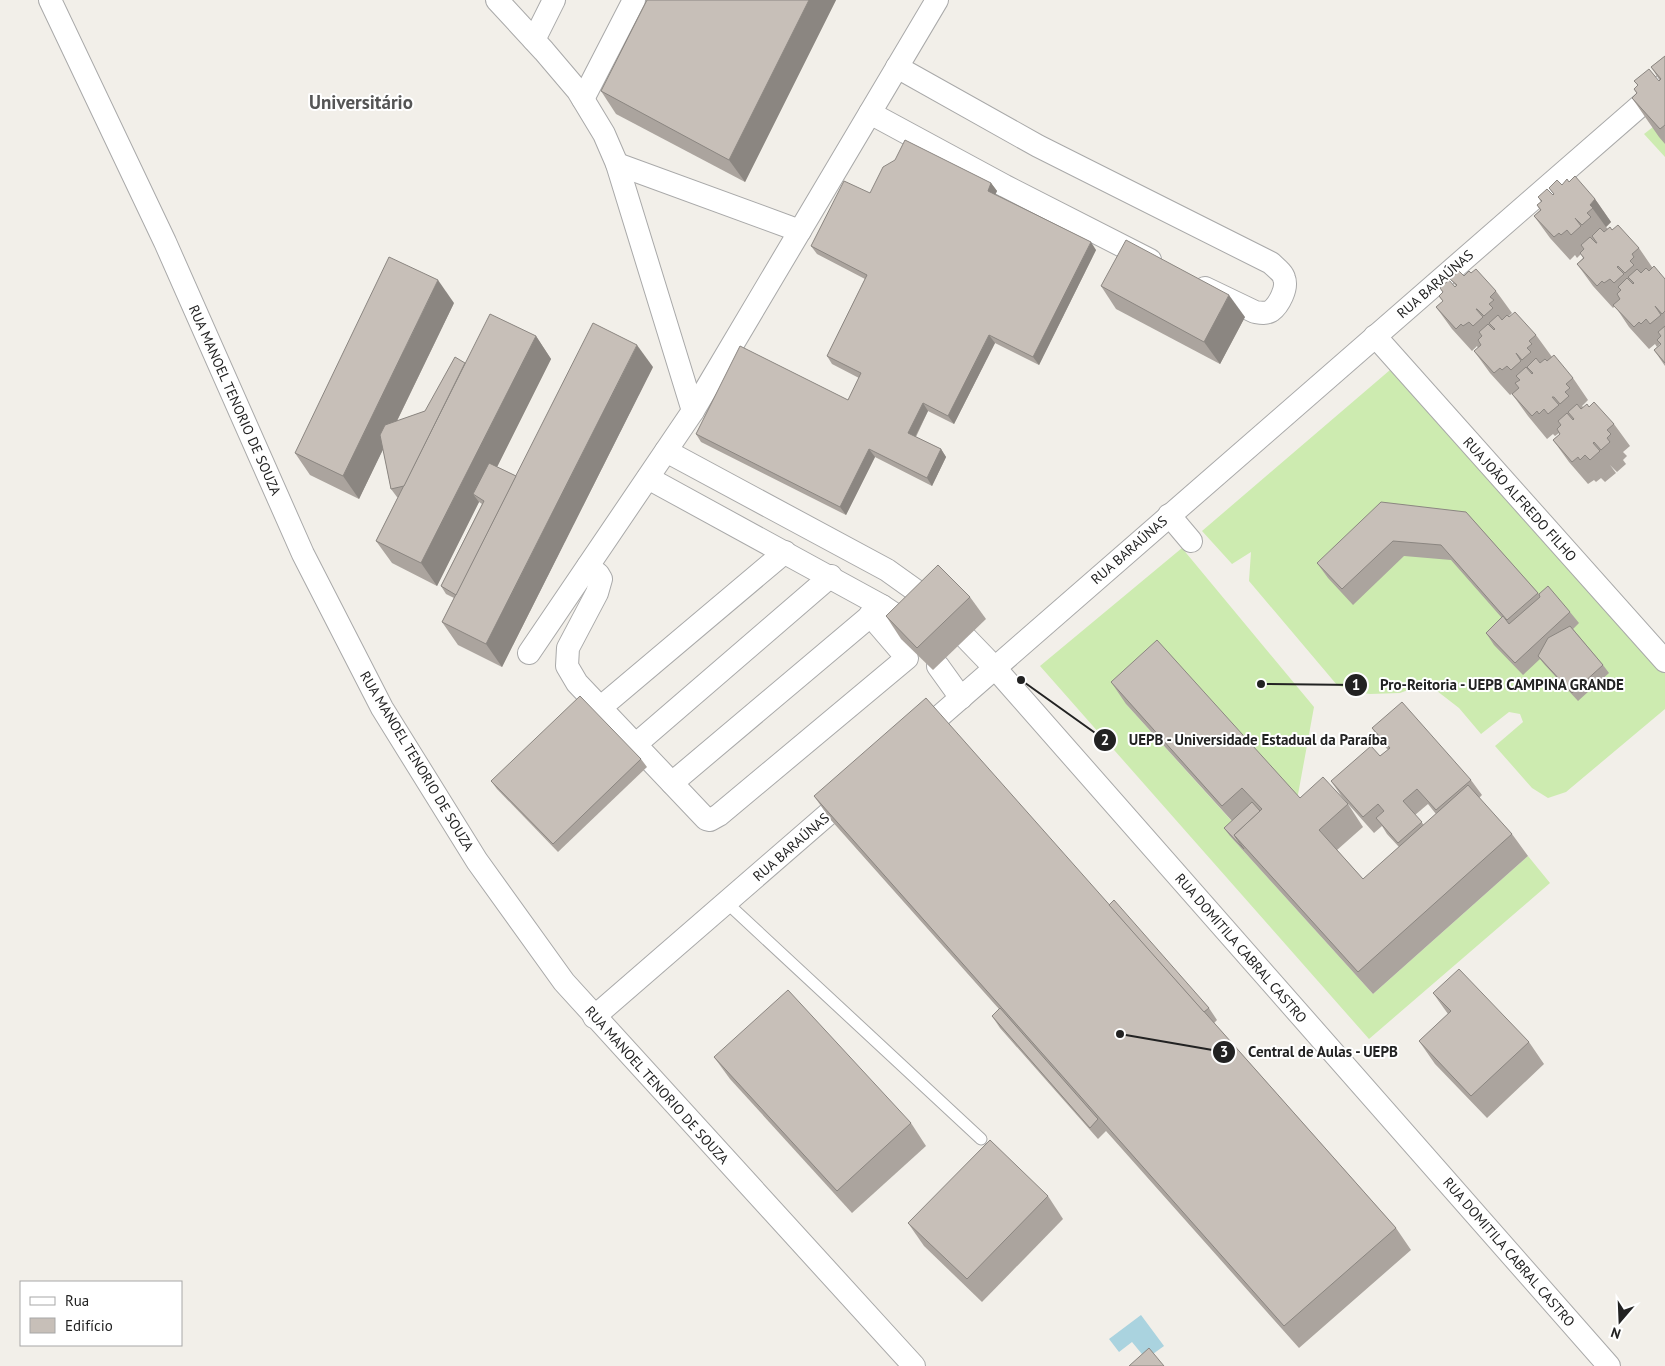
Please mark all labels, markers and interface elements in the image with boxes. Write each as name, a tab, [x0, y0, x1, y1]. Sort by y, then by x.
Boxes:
district label: Universitário	[309, 90, 413, 114]
street label: RUA BARAÚNAS	[1393, 246, 1477, 322]
street label: RUA MANOEL TENORIO DE SOUZA	[185, 302, 286, 499]
street label: RUA JOÃO ALFREDO FILHO	[1459, 433, 1581, 565]
street label: RUA BARAÚNAS	[1087, 512, 1171, 588]
street label: RUA MANOEL TENORIO DE SOUZA	[356, 668, 478, 855]
callout: Pro-Reitoria - UEPB CAMPINA GRANDE	[1343, 670, 1635, 700]
text: 1	[1352, 675, 1360, 694]
text: Pro-Reitoria - UEPB CAMPINA GRANDE	[1380, 675, 1624, 694]
callout: UEPB - Universidade Estadual da Paraíba	[1092, 725, 1398, 755]
text: 2	[1101, 730, 1109, 749]
text: UEPB - Universidade Estadual da Paraíba	[1129, 730, 1387, 749]
street label: RUA BARAÚNAS	[749, 809, 833, 885]
street label: RUA DOMITILA CABRAL CASTRO	[1171, 870, 1311, 1026]
street label: RUA MANOEL TENORIO DE SOUZA	[581, 1002, 733, 1168]
callout: Central de Aulas - UEPB	[1212, 1037, 1409, 1067]
text: 3	[1220, 1042, 1228, 1061]
text: Central de Aulas - UEPB	[1248, 1042, 1398, 1061]
street label: RUA DOMITILA CABRAL CASTRO	[1439, 1174, 1579, 1330]
legend	[20, 1281, 182, 1346]
text: Rua	[65, 1291, 89, 1310]
north arrow	[1595, 1296, 1645, 1346]
text: Edifício	[65, 1316, 113, 1335]
text: N	[1608, 1323, 1623, 1343]

